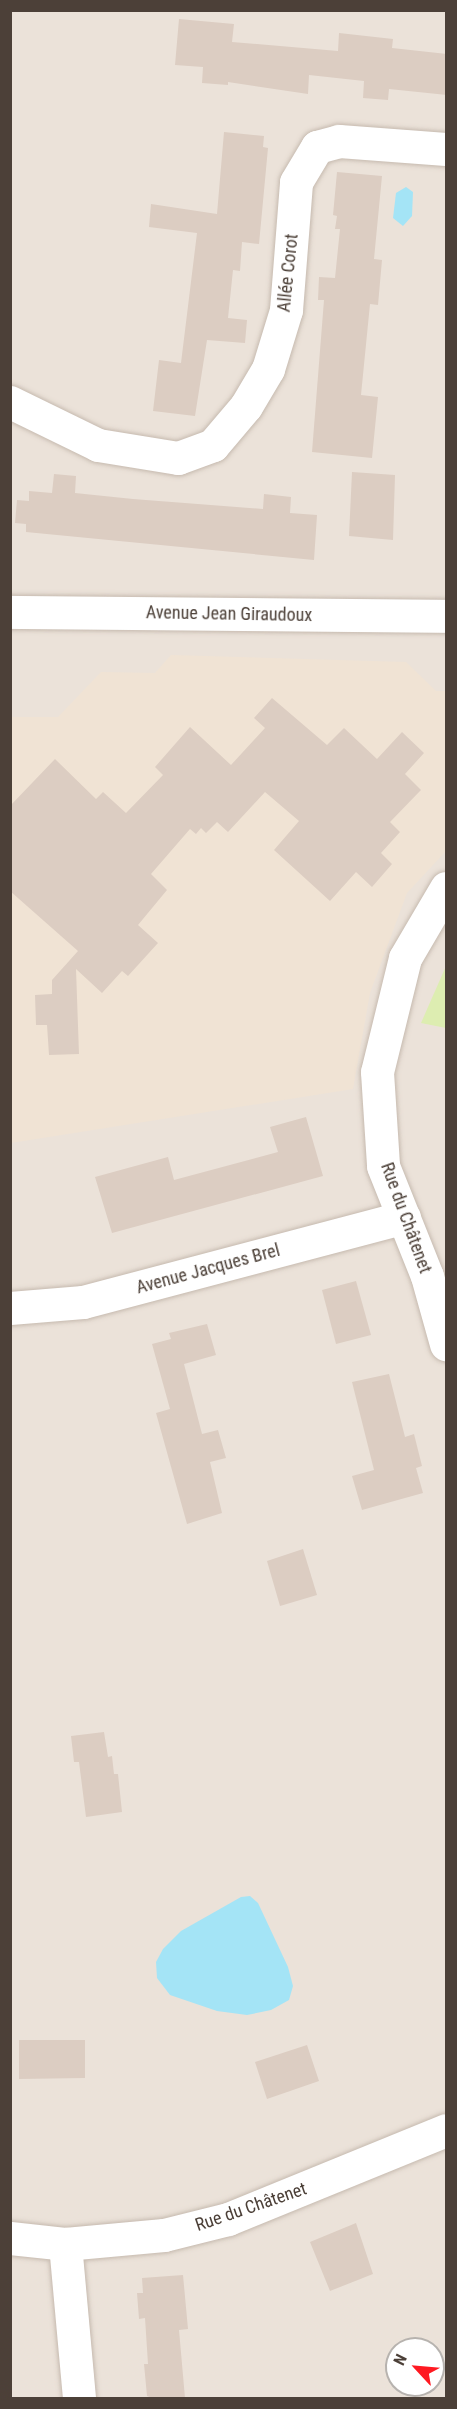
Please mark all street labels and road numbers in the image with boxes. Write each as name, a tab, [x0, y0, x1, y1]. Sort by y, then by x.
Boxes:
street label: Allée Corot	[273, 233, 303, 313]
street label: Avenue Jean Giraudoux	[146, 602, 312, 626]
street label: Rue du Châtenet	[376, 1160, 436, 1276]
street label: Avenue Jacques Brel	[134, 1239, 282, 1299]
street label: Rue du Châtenet	[192, 2178, 310, 2236]

